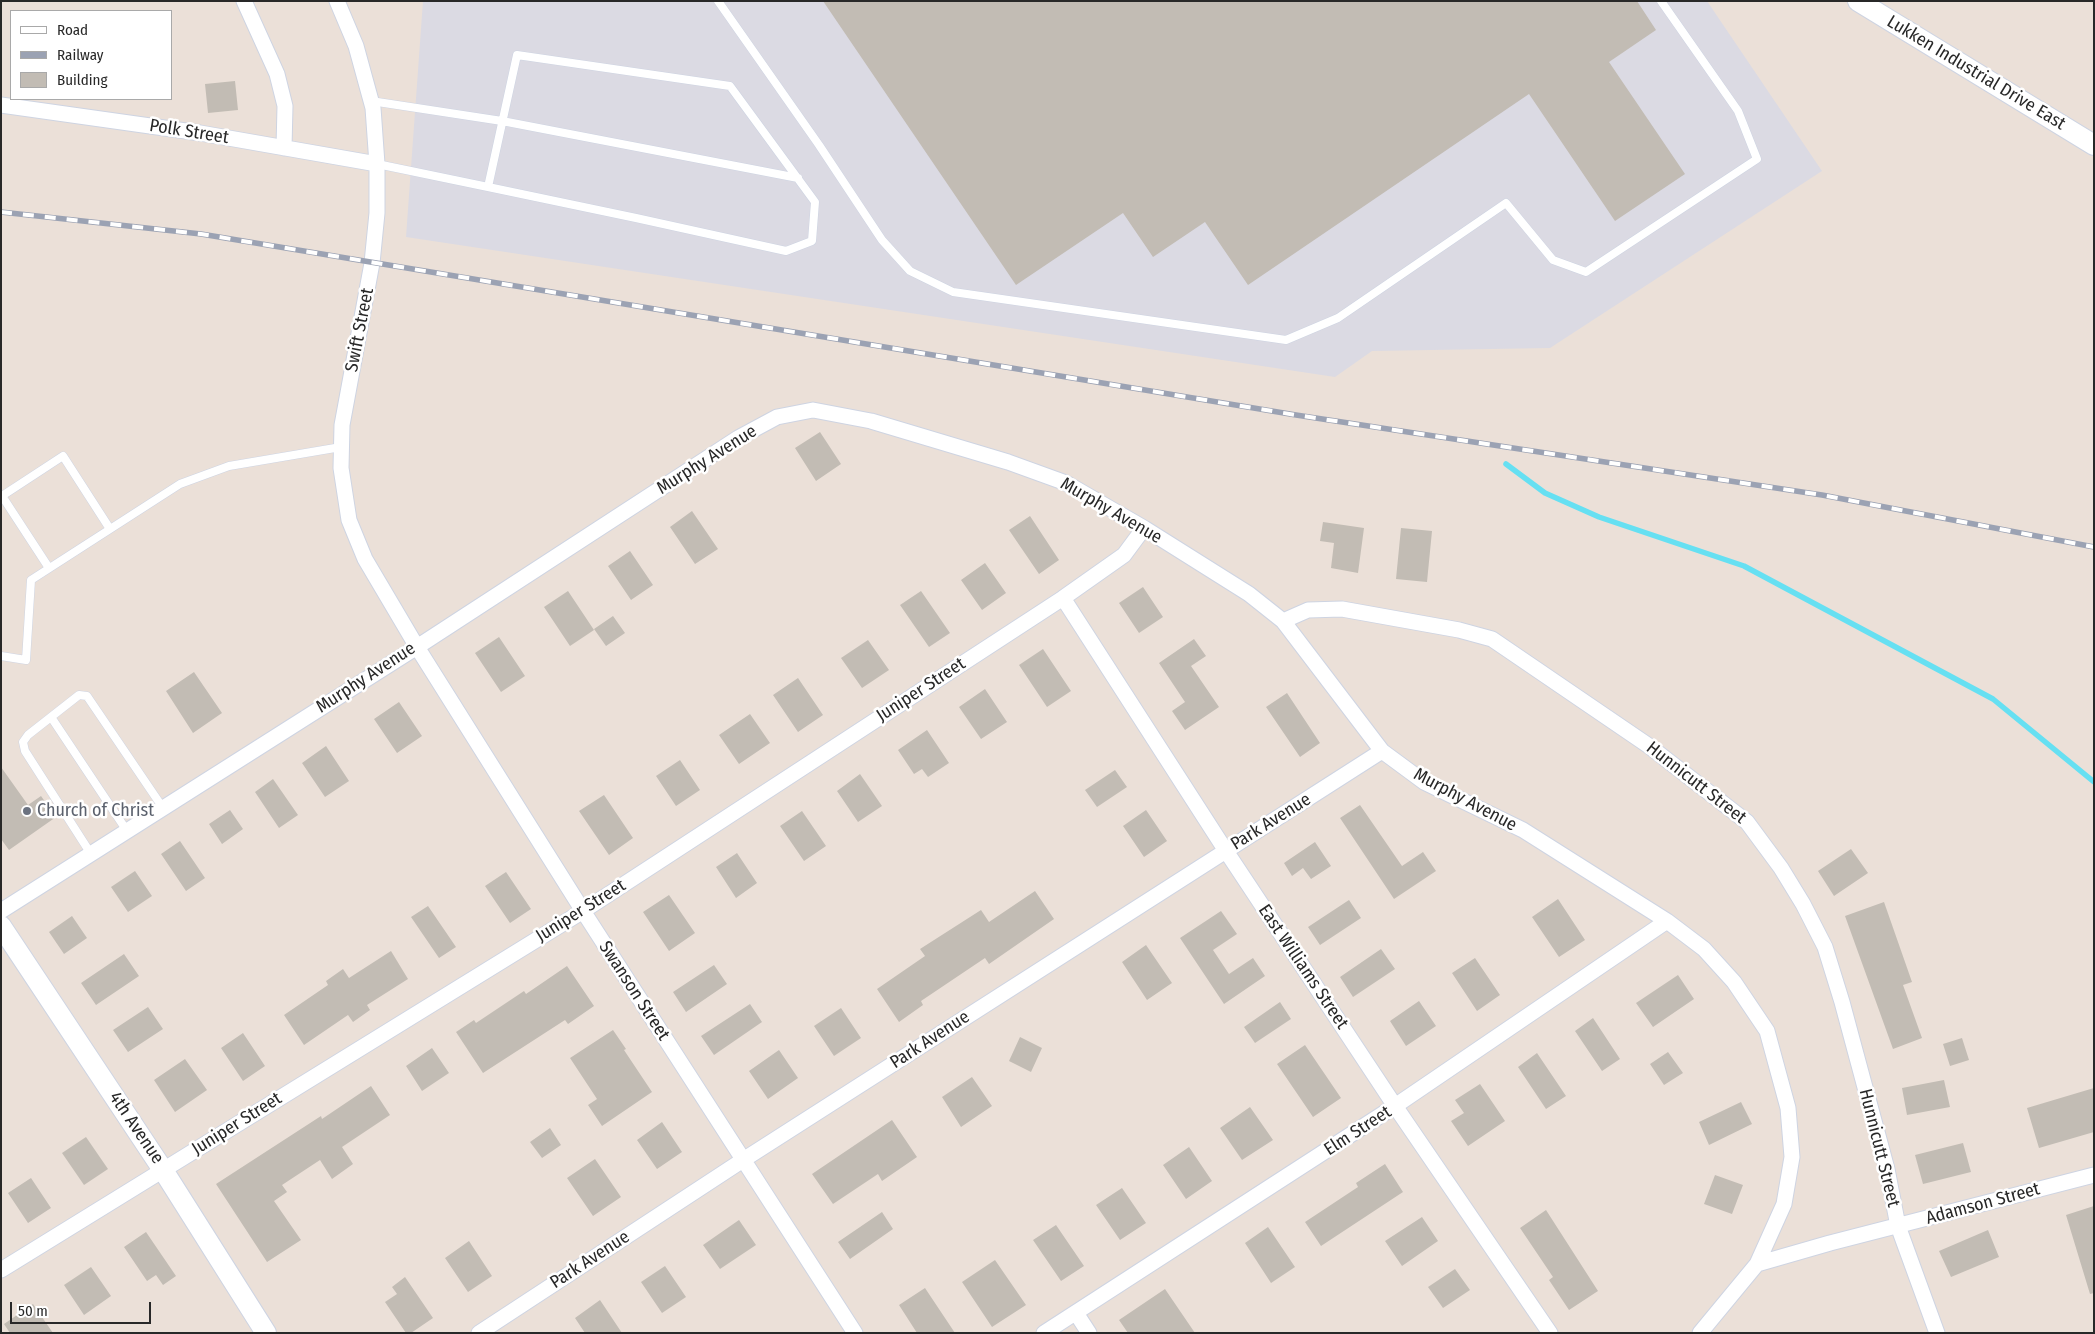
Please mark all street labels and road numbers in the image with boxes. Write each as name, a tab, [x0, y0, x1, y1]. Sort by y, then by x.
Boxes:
street label: Lukken Industrial Drive East	[1883, 11, 2069, 135]
street label: Polk Street	[148, 115, 230, 149]
street label: Swift Street	[341, 286, 379, 374]
street label: Murphy Avenue	[653, 421, 761, 499]
street label: Murphy Avenue	[1056, 473, 1166, 549]
street label: Murphy Avenue	[312, 638, 420, 718]
street label: Juniper Street	[873, 653, 969, 727]
street label: Hunnicutt Street	[1642, 737, 1750, 829]
street label: Murphy Avenue	[1410, 764, 1520, 836]
street label: Park Avenue	[1227, 789, 1315, 855]
street label: Juniper Street	[532, 875, 630, 947]
street label: East Williams Street	[1253, 901, 1353, 1033]
street label: Swanson Street	[594, 937, 674, 1045]
street label: Park Avenue	[886, 1006, 974, 1074]
street label: Hunnicutt Street	[1854, 1087, 1904, 1209]
street label: 4th Avenue	[104, 1088, 168, 1168]
street label: Juniper Street	[188, 1088, 286, 1160]
street label: Elm Street	[1320, 1101, 1396, 1161]
street label: Adamson Street	[1924, 1178, 2042, 1230]
street label: Park Avenue	[546, 1226, 634, 1294]

